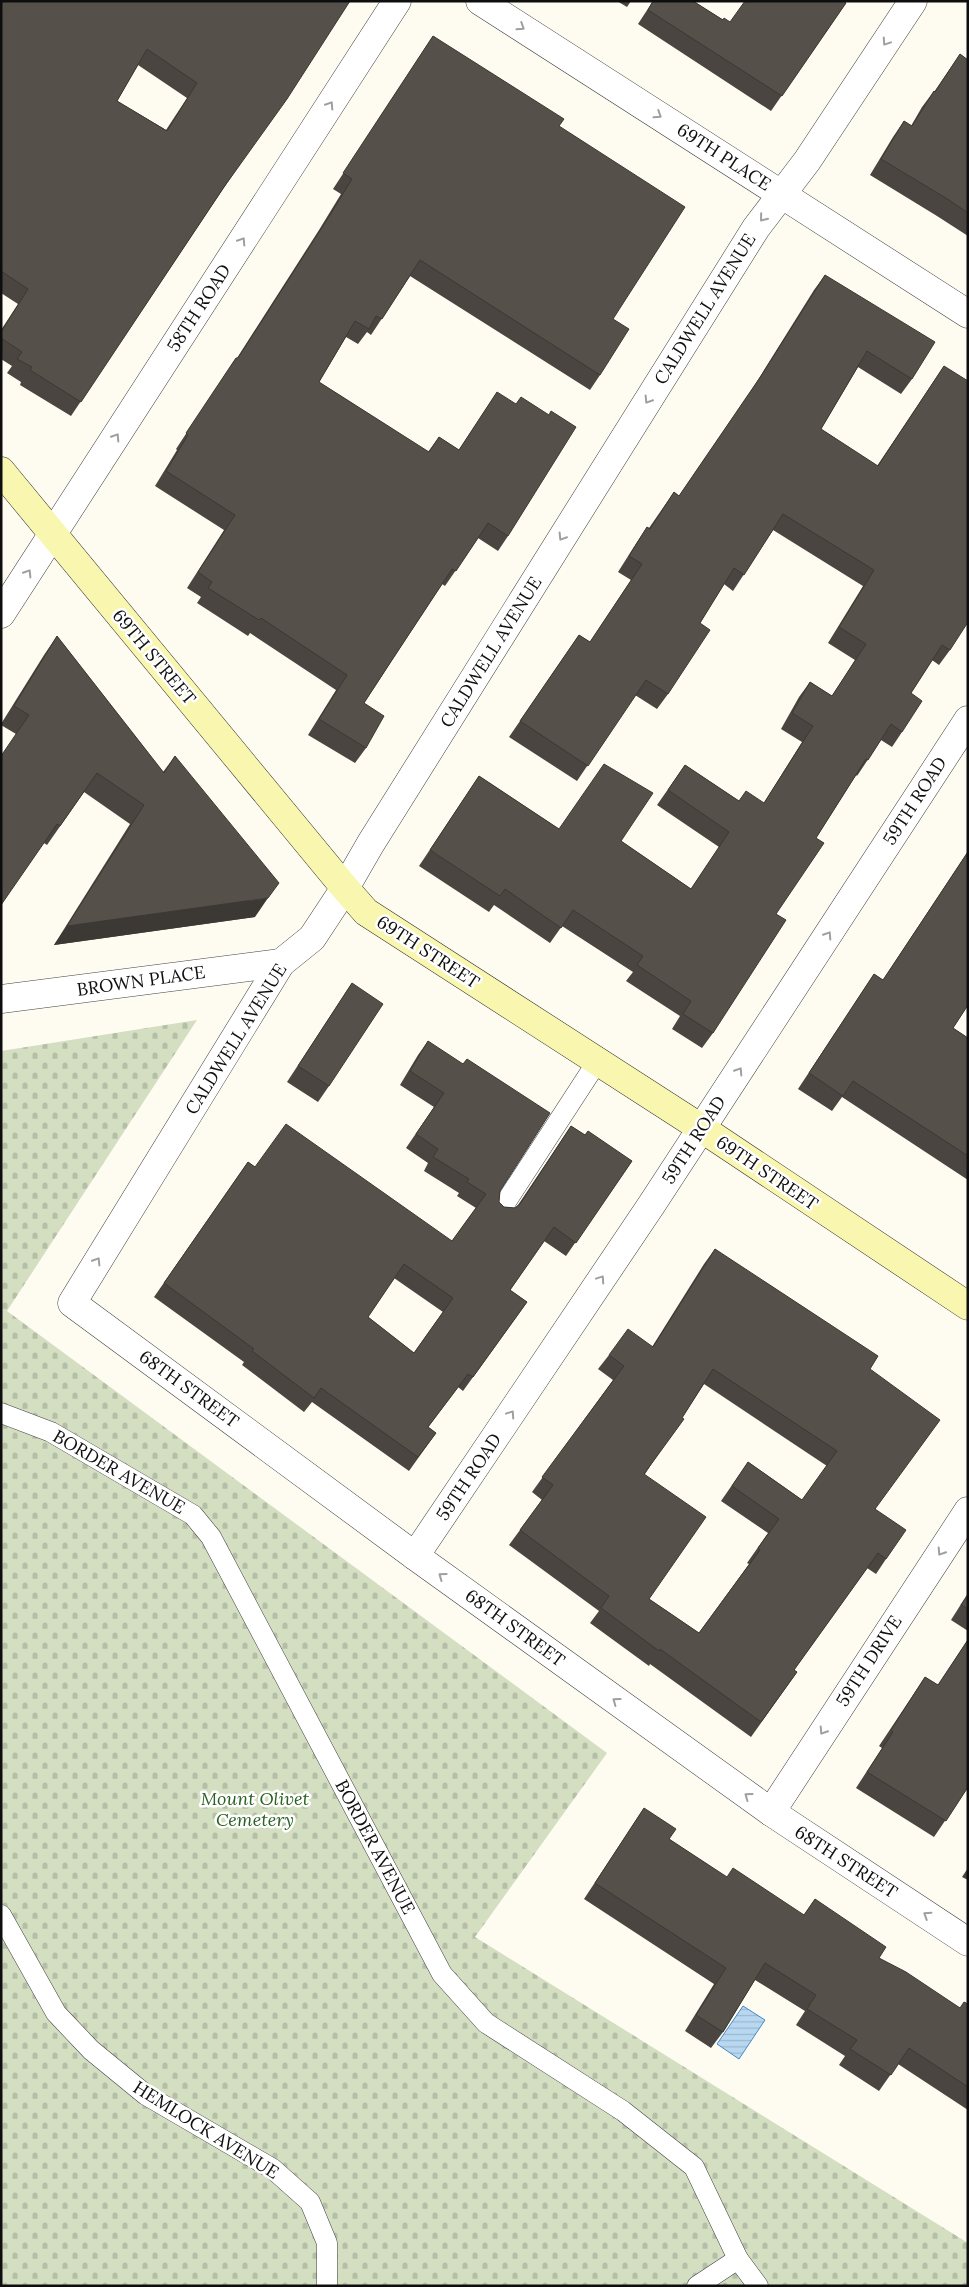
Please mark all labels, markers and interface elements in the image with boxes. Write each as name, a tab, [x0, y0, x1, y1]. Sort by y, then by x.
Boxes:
one-way arrow	[515, 21, 524, 31]
one-way arrow	[883, 37, 893, 46]
one-way arrow	[324, 101, 333, 110]
one-way arrow	[652, 109, 661, 118]
street label: 69TH PLACE	[673, 118, 776, 196]
one-way arrow	[761, 212, 769, 221]
street label: CALDWELL AVENUE	[649, 229, 760, 389]
one-way arrow	[236, 238, 245, 247]
street label: 58TH ROAD	[162, 259, 236, 356]
one-way arrow	[645, 394, 655, 403]
one-way arrow	[110, 433, 119, 442]
one-way arrow	[559, 532, 569, 541]
one-way arrow	[22, 569, 31, 579]
street label: CALDWELL AVENUE	[435, 572, 546, 732]
street label: 69TH STREET	[108, 604, 201, 710]
street label: 59TH ROAD	[878, 752, 952, 849]
street label: 69TH STREET	[373, 910, 484, 994]
one-way arrow	[821, 931, 831, 940]
street label: CALDWELL AVENUE	[180, 959, 291, 1119]
street label: BROWN PLACE	[75, 960, 207, 1001]
one-way arrow	[733, 1067, 742, 1076]
street label: 59TH ROAD	[657, 1091, 731, 1188]
street label: 69TH STREET	[712, 1130, 823, 1215]
one-way arrow	[91, 1258, 101, 1267]
one-way arrow	[595, 1276, 604, 1285]
street label: 68TH STREET	[135, 1345, 244, 1433]
one-way arrow	[504, 1411, 514, 1420]
street label: BORDER AVENUE	[49, 1424, 190, 1519]
street label: 59TH ROAD	[431, 1429, 506, 1525]
one-way arrow	[938, 1546, 947, 1555]
one-way arrow	[439, 1573, 448, 1581]
street label: 68TH STREET	[461, 1584, 570, 1672]
street label: 59TH DRIVE	[831, 1611, 907, 1711]
one-way arrow	[612, 1698, 622, 1707]
one-way arrow	[820, 1726, 830, 1735]
street label: BORDER AVENUE	[330, 1776, 421, 1918]
park label: Mount Olivet Cemetery	[201, 1787, 310, 1831]
one-way arrow	[744, 1793, 754, 1802]
street label: 68TH STREET	[791, 1820, 902, 1904]
one-way arrow	[923, 1912, 933, 1921]
street label: HEMLOCK AVENUE	[129, 2075, 283, 2184]

